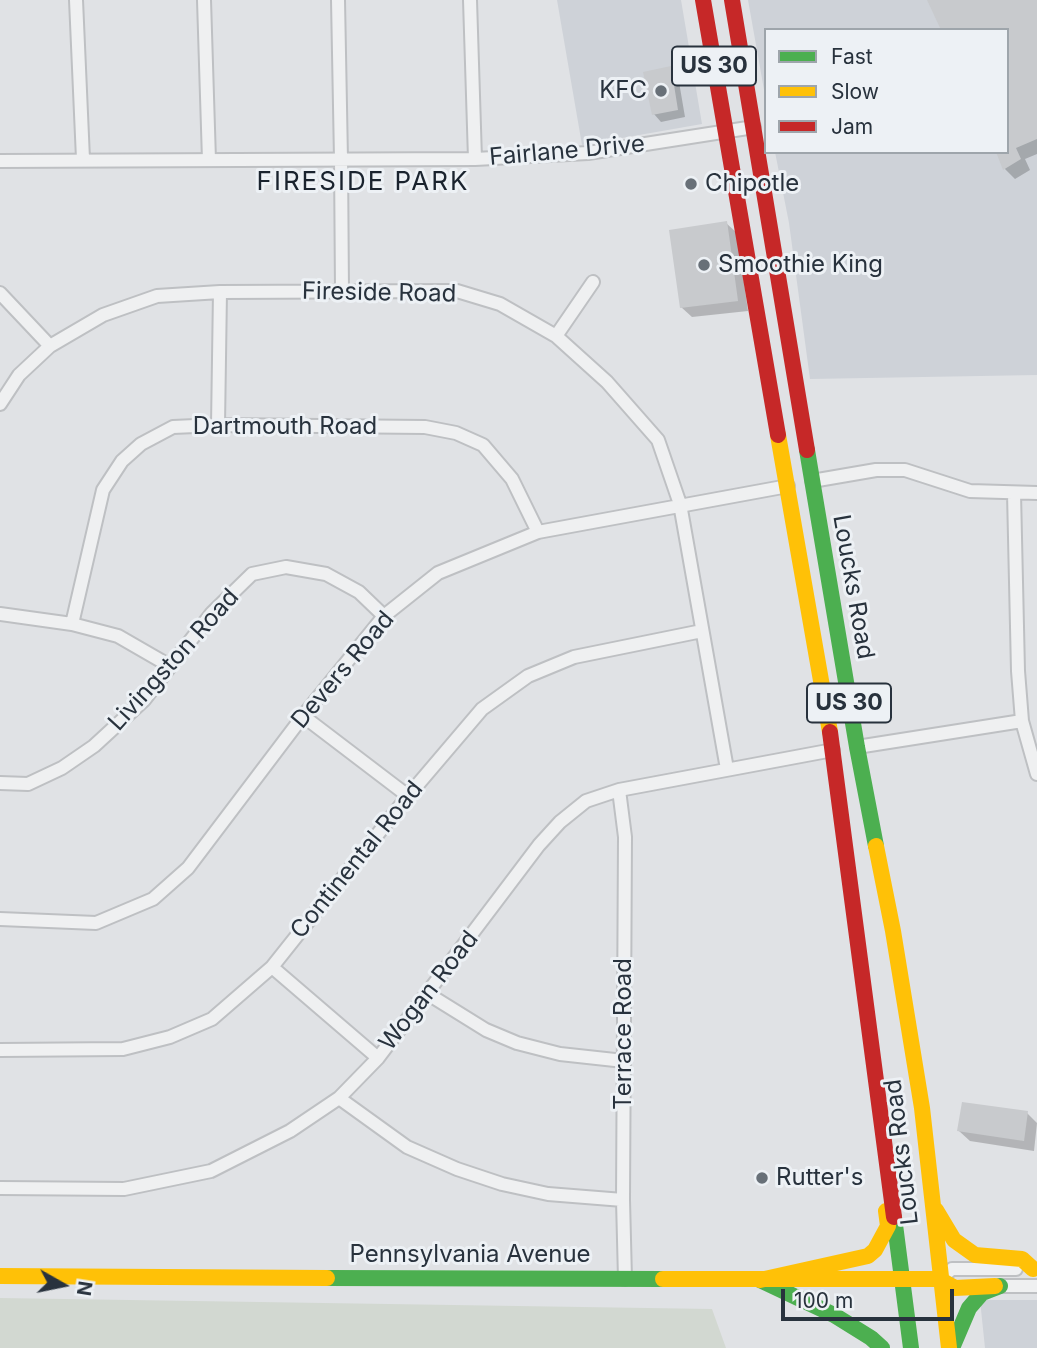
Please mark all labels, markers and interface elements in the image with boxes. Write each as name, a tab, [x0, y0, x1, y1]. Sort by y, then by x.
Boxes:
legend	[764, 28, 1009, 154]
text: Fast	[831, 44, 873, 69]
road number: US 30	[672, 46, 756, 86]
place label: KFC	[599, 77, 647, 105]
text: Slow	[831, 79, 879, 104]
marker: KFC	[653, 83, 669, 99]
text: Jam	[831, 114, 873, 139]
street label: Fairlane Drive	[488, 130, 646, 172]
district label: FIRESIDE PARK	[258, 166, 468, 198]
place label: Chipotle	[705, 170, 799, 198]
marker: Chipotle	[683, 176, 699, 192]
place label: Smoothie King	[718, 251, 883, 279]
marker: Smoothie King	[696, 257, 712, 273]
street label: Fireside Road	[302, 277, 456, 309]
street label: Dartmouth Road	[193, 413, 377, 441]
street label: Loucks Road	[826, 512, 880, 662]
street label: Livingston Road	[103, 583, 245, 737]
street label: Devers Road	[286, 606, 400, 734]
road number: US 30	[807, 684, 891, 722]
street label: Continental Road	[285, 776, 429, 944]
street label: Wogan Road	[373, 925, 485, 1057]
street label: Terrace Road	[610, 958, 638, 1110]
street label: Loucks Road	[879, 1078, 925, 1226]
place label: Rutter's	[776, 1164, 863, 1192]
marker: Rutter's	[754, 1170, 770, 1186]
street label: Pennsylvania Avenue	[349, 1241, 591, 1269]
north arrow	[28, 1250, 98, 1320]
scale bar	[785, 1274, 958, 1318]
text: N	[72, 1279, 97, 1297]
text: 100 m	[794, 1288, 853, 1313]

